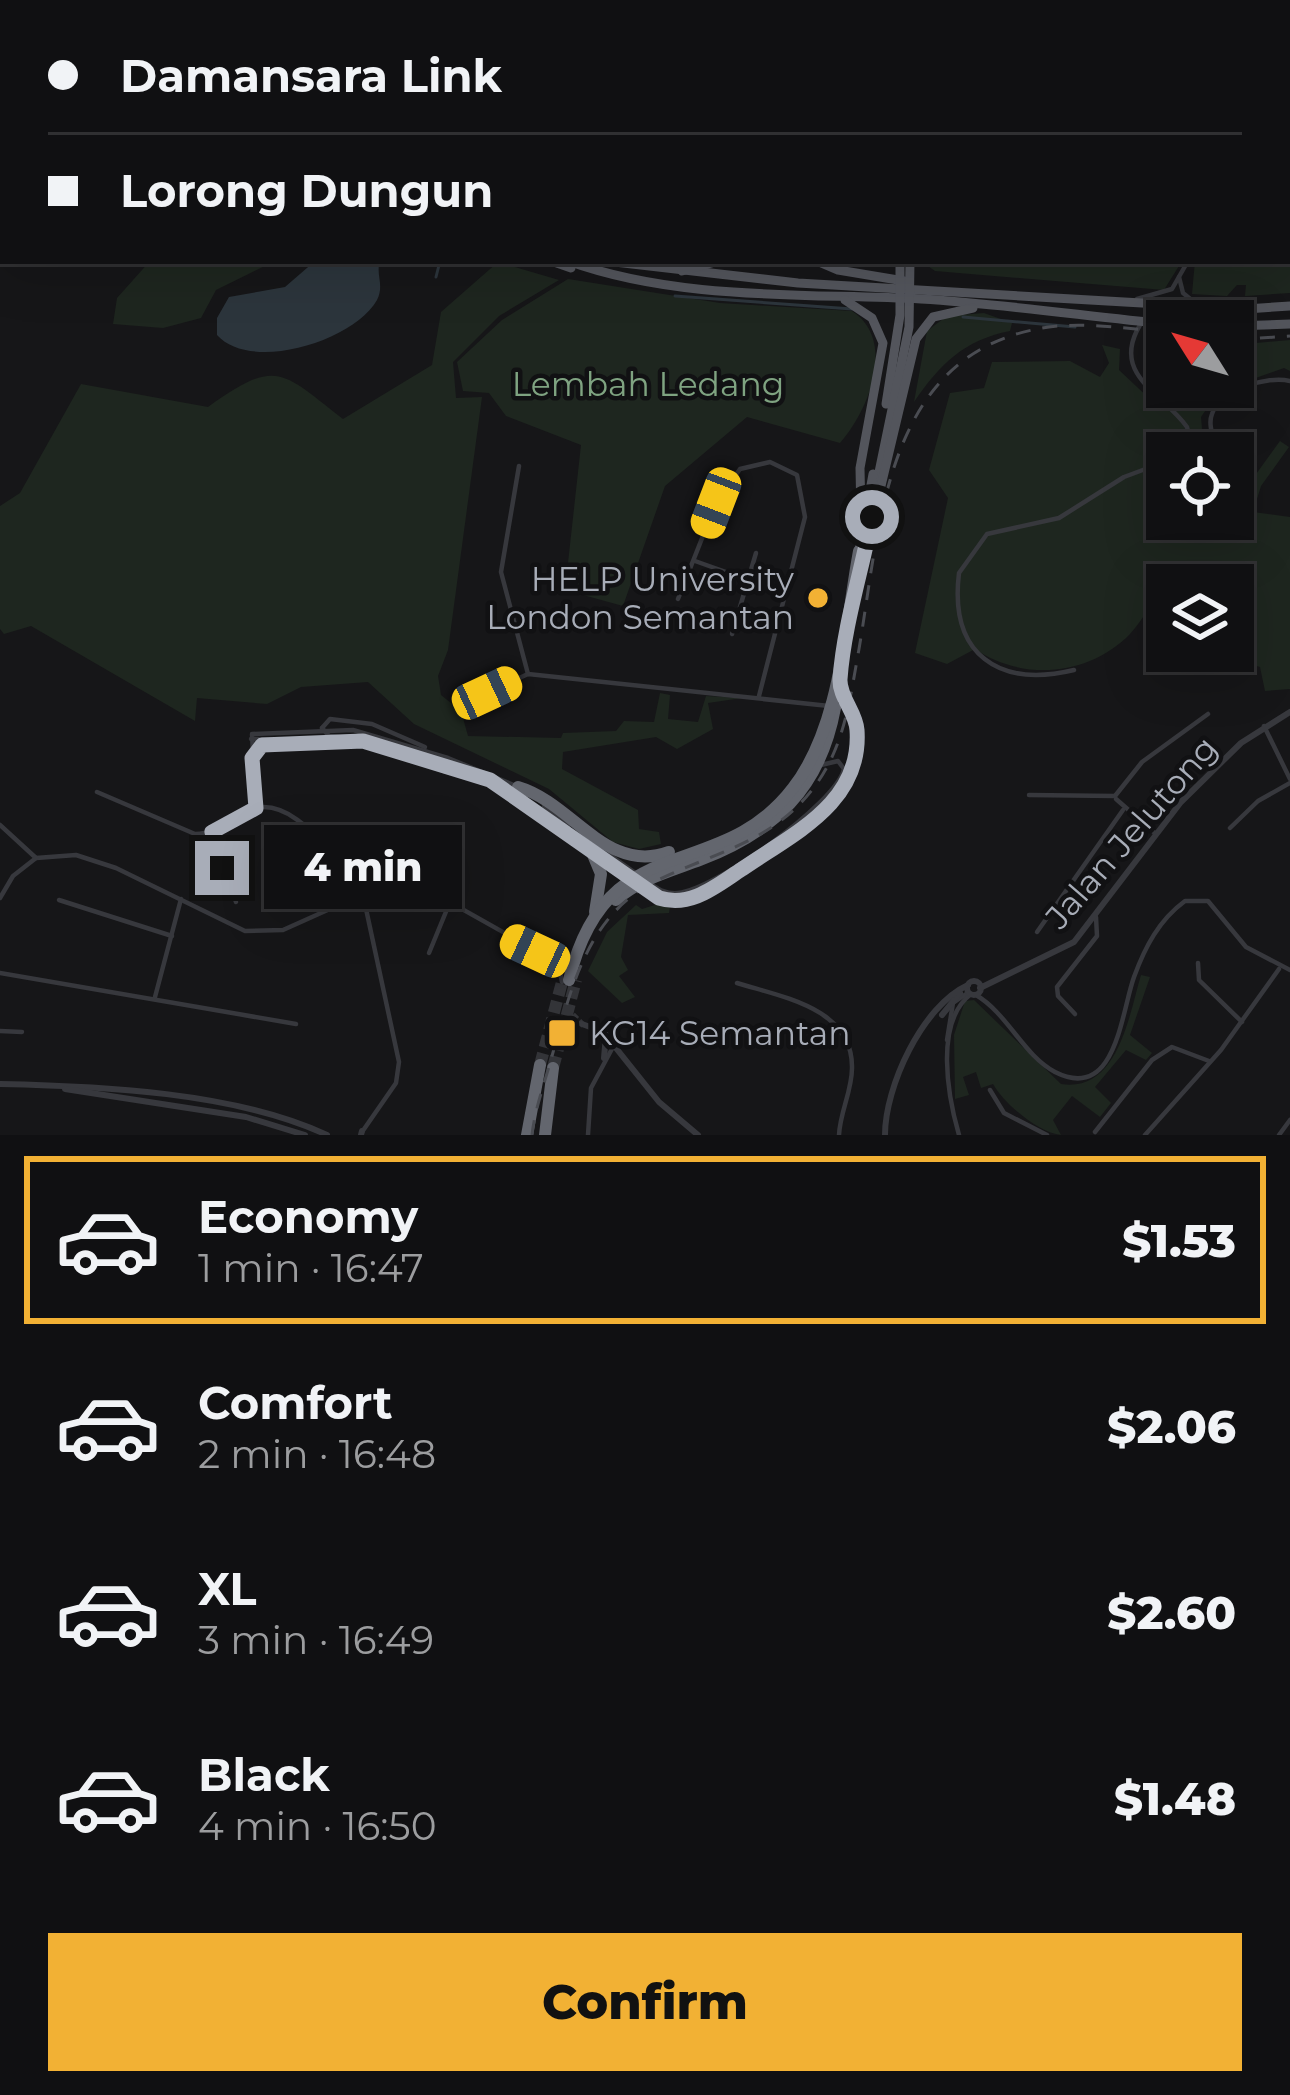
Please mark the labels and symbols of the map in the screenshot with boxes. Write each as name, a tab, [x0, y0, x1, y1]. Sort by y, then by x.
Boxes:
north arrow	[1146, 300, 1254, 408]
park label: Lembah Ledang	[512, 364, 784, 404]
car	[686, 463, 746, 543]
route start	[845, 490, 899, 544]
place label: HELP University London Semantan	[486, 559, 794, 637]
marker: HELP University London Semantan	[805, 585, 831, 611]
car	[447, 661, 527, 725]
street label: Jalan Jelutong	[1036, 728, 1225, 937]
callout: 4 min	[264, 826, 462, 910]
route end	[195, 841, 249, 895]
car	[495, 919, 575, 983]
place label: KG14 Semantan	[589, 1013, 851, 1053]
marker: KG14 Semantan	[546, 1017, 578, 1049]

